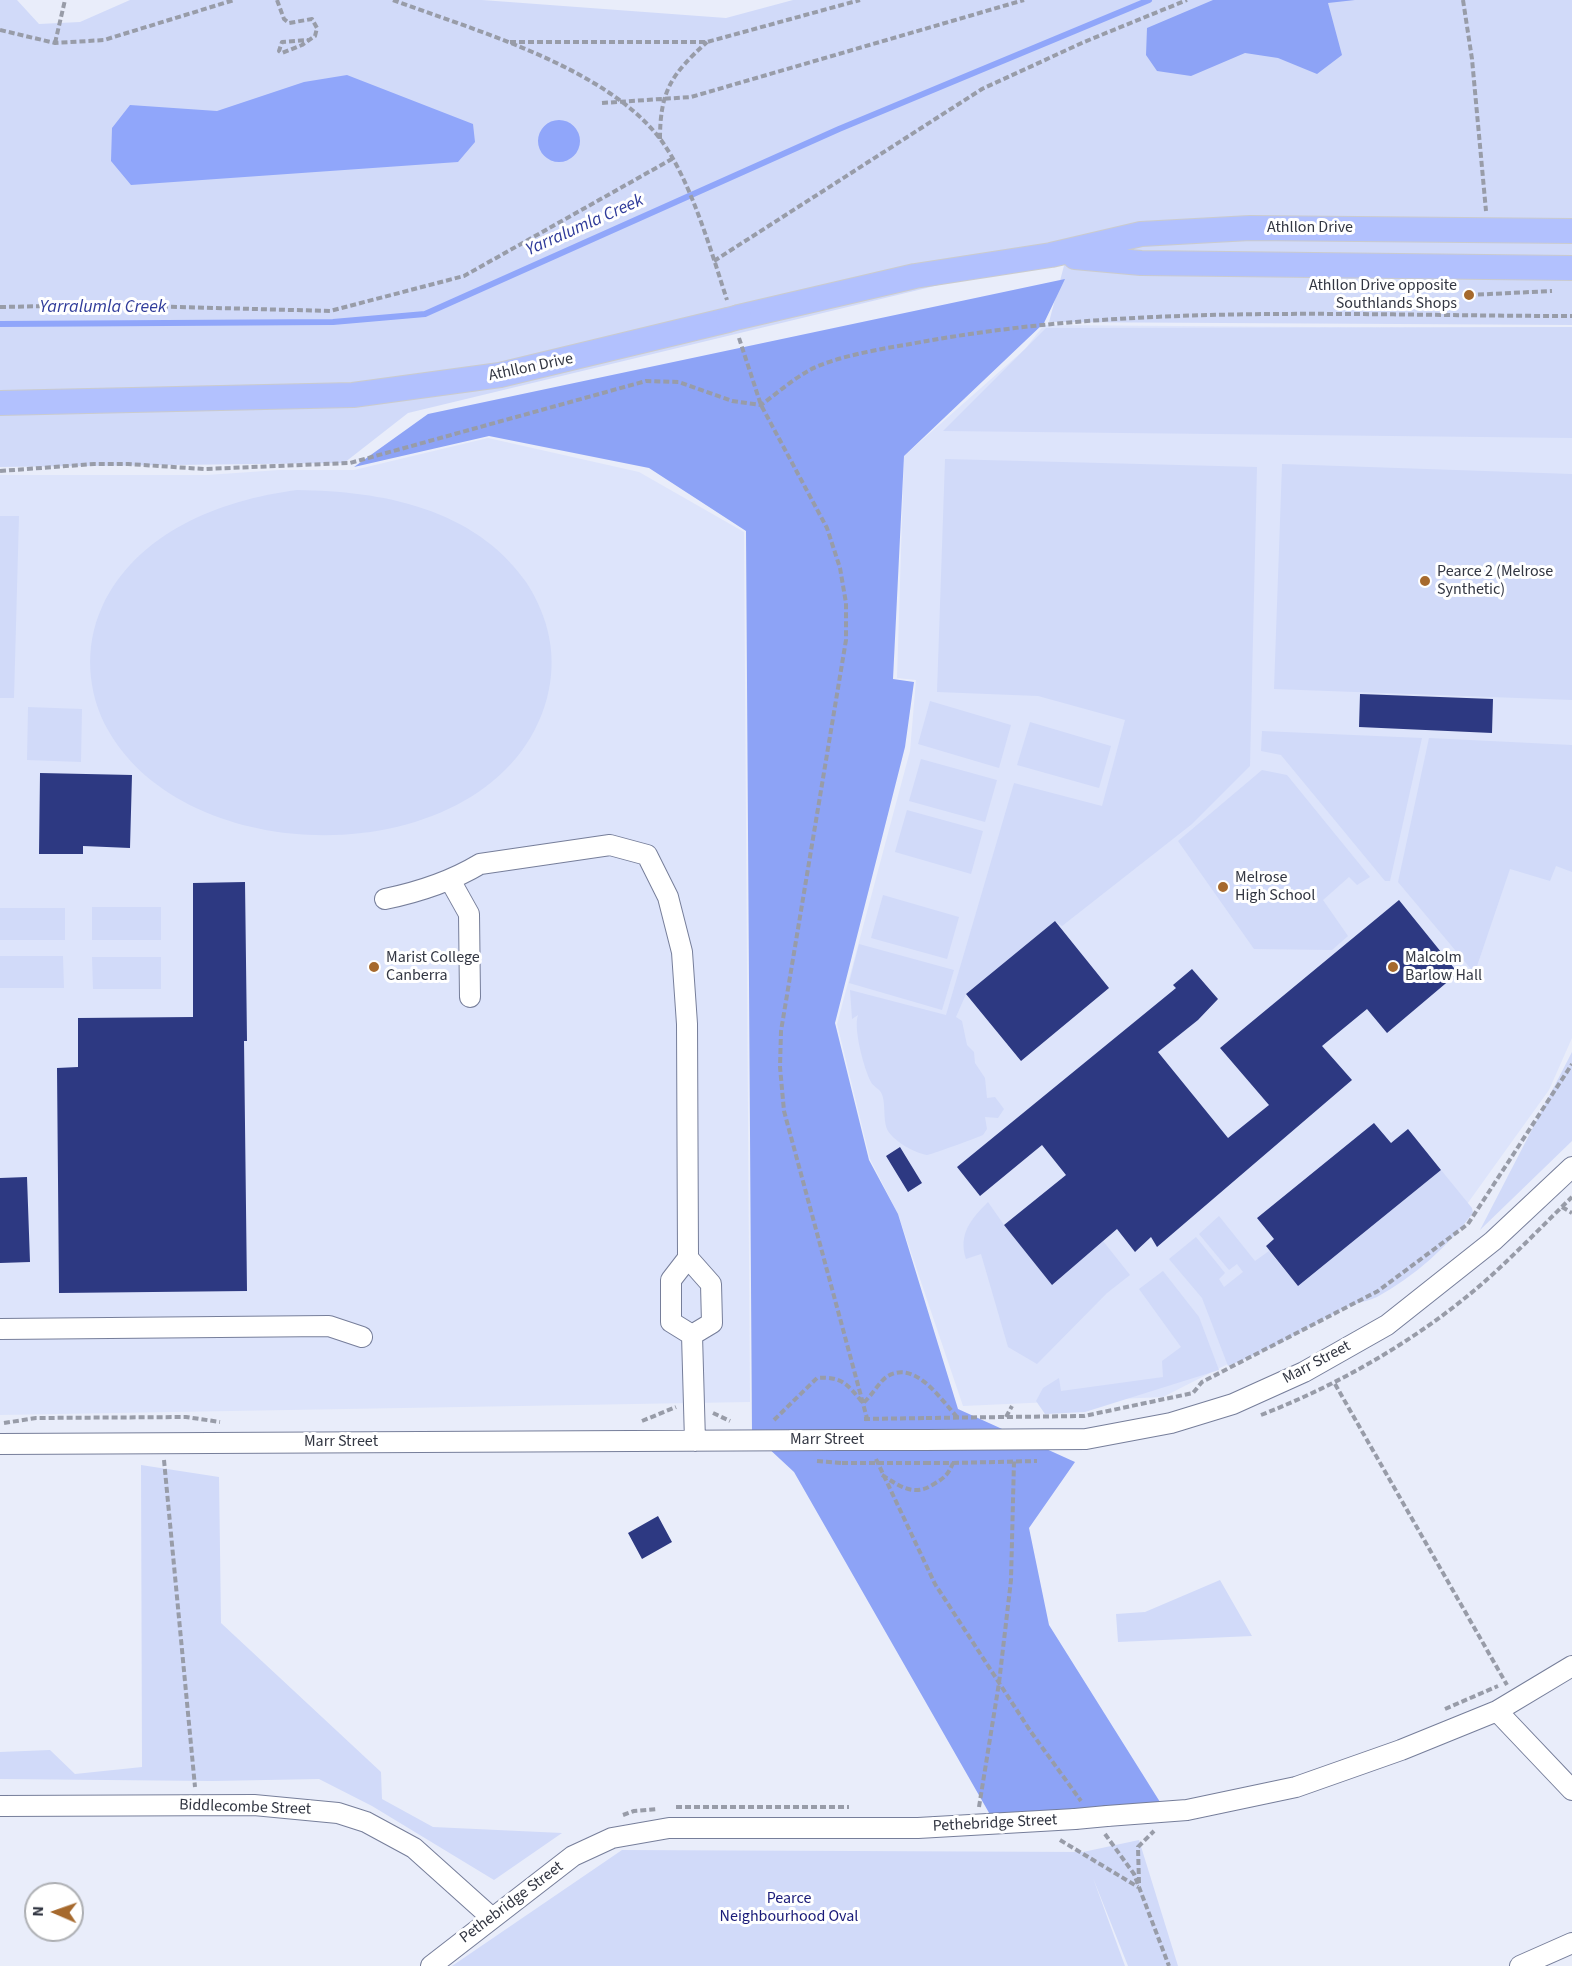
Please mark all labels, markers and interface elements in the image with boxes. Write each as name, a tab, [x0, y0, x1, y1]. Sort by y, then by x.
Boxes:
water label: Yarralumla Creek	[523, 190, 647, 262]
street label: Athllon Drive	[1267, 218, 1353, 238]
place label: Athllon Drive opposite Southlands Shops	[1309, 276, 1457, 314]
marker: Athllon Drive opposite Southlands Shops	[1462, 288, 1476, 302]
water label: Yarralumla Creek	[40, 297, 166, 319]
street label: Athllon Drive	[487, 350, 575, 386]
place label: Pearce 2 (Melrose Synthetic)	[1437, 562, 1553, 600]
marker: Pearce 2 (Melrose Synthetic)	[1418, 574, 1432, 588]
place label: Melrose High School	[1235, 868, 1315, 906]
marker: Melrose High School	[1216, 880, 1230, 894]
place label: Marist College Canberra	[386, 948, 480, 986]
place label: Malcolm Barlow Hall	[1405, 948, 1482, 986]
marker: Marist College Canberra	[367, 960, 381, 974]
marker: Malcolm Barlow Hall	[1386, 960, 1400, 974]
street label: Marr Street	[1280, 1337, 1354, 1389]
street label: Marr Street	[790, 1430, 864, 1450]
street label: Marr Street	[304, 1432, 378, 1452]
street label: Biddlecombe Street	[179, 1796, 311, 1820]
street label: Pethebridge Street	[932, 1811, 1058, 1837]
street label: Pethebridge Street	[456, 1858, 568, 1948]
north arrow	[24, 1882, 84, 1942]
park label: Pearce Neighbourhood Oval	[720, 1889, 858, 1927]
text: N	[27, 1906, 49, 1917]

